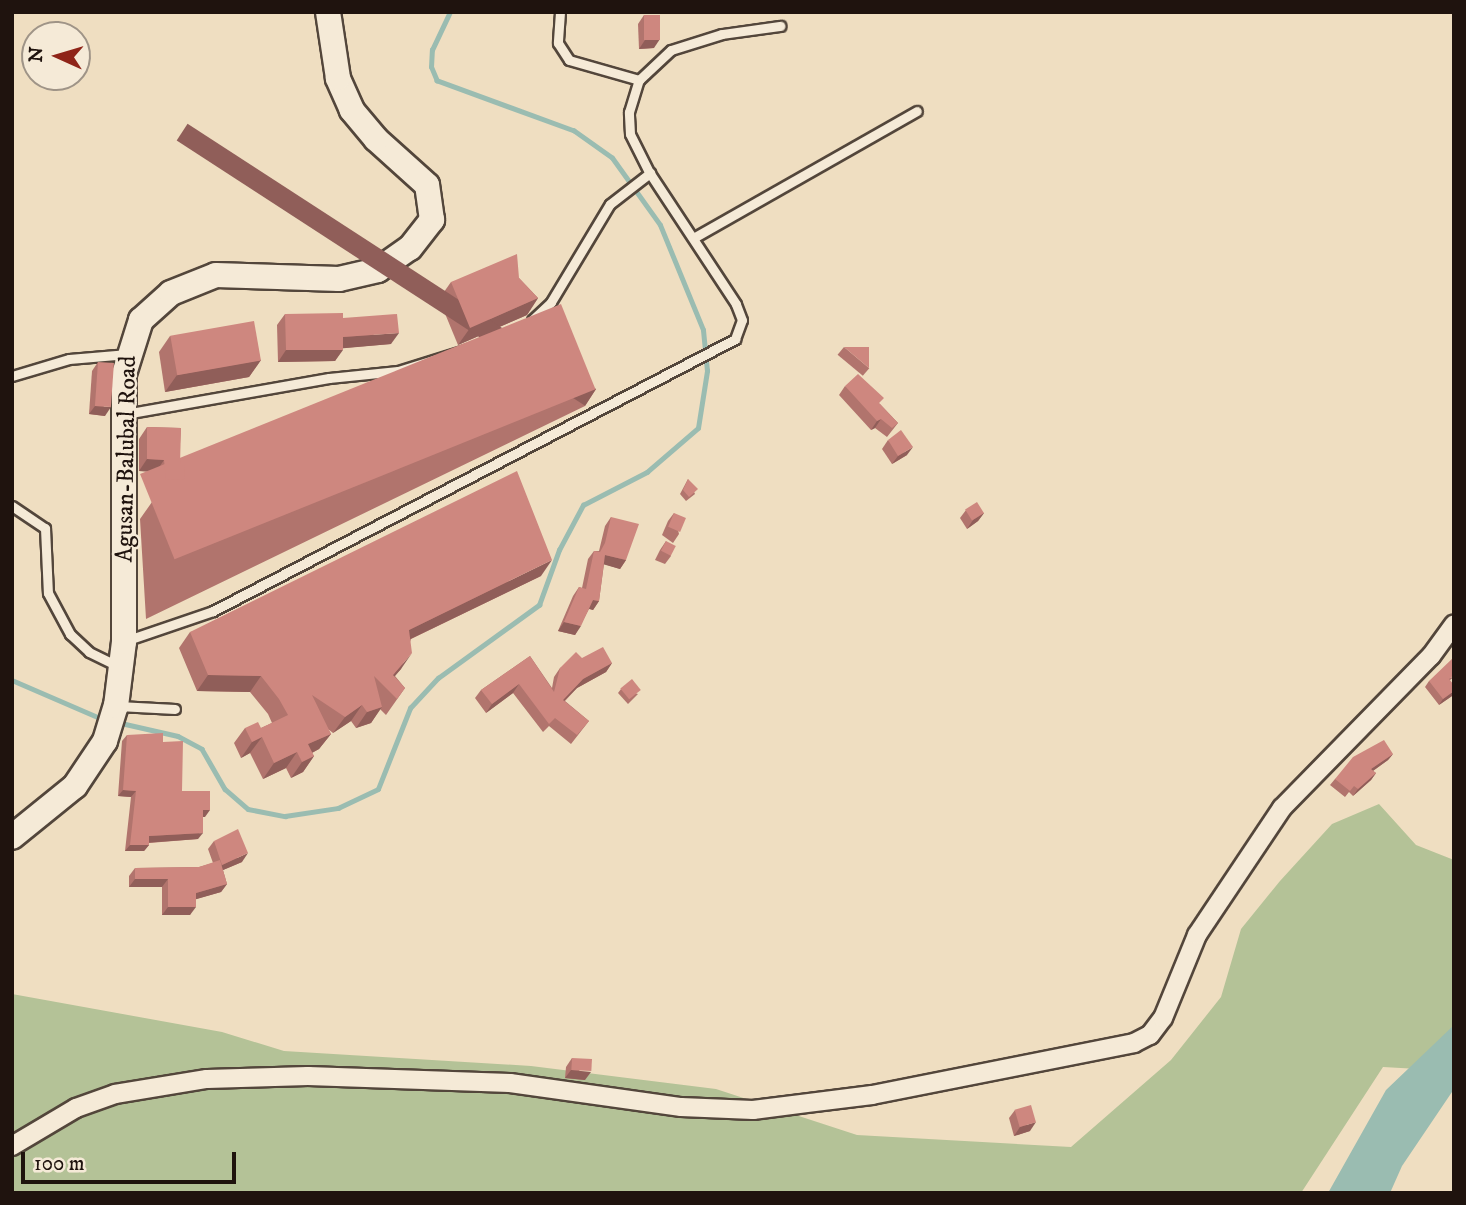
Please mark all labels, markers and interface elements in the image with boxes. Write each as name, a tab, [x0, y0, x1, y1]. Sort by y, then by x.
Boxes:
north arrow	[21, 21, 91, 91]
text: N	[25, 46, 49, 63]
street label: Agusan-Balubal Road	[111, 355, 143, 563]
scale bar	[24, 1138, 240, 1182]
text: 100 m	[34, 1151, 85, 1177]

